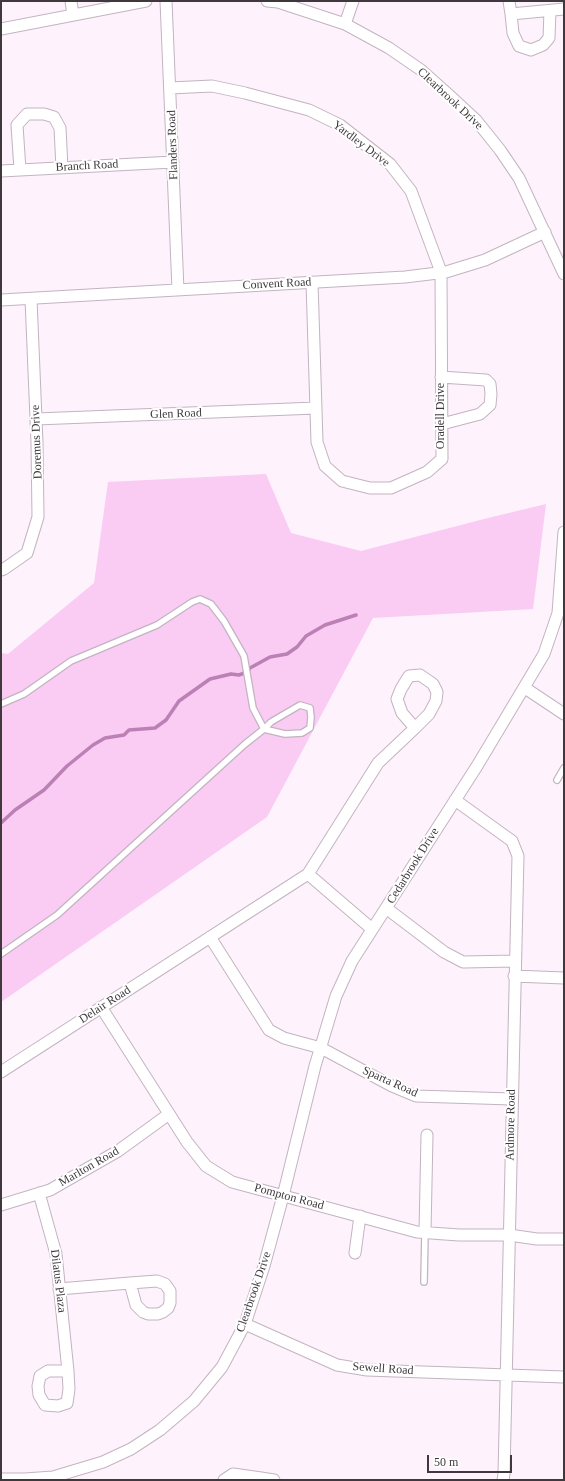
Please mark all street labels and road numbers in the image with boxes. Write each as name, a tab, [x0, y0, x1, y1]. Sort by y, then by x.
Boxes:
street label: Clearbrook Drive	[414, 65, 486, 133]
street label: Flanders Road	[165, 110, 181, 180]
street label: Yardley Drive	[330, 118, 392, 170]
street label: Branch Road	[55, 157, 119, 175]
street label: Convent Road	[242, 275, 312, 293]
street label: Oradell Drive	[434, 383, 448, 449]
street label: Doremus Drive	[29, 405, 45, 479]
street label: Glen Road	[150, 406, 202, 422]
street label: Cedarbrook Drive	[384, 825, 442, 907]
street label: Delair Road	[77, 983, 133, 1027]
street label: Sparta Road	[360, 1063, 420, 1101]
street label: Ardmore Road	[503, 1089, 519, 1161]
street label: Marlton Road	[56, 1144, 122, 1190]
street label: Pompton Road	[253, 1181, 325, 1213]
street label: Dilatus Plaza	[47, 1249, 69, 1313]
street label: Clearbrook Drive	[233, 1250, 275, 1334]
street label: Sewell Road	[352, 1360, 414, 1378]

